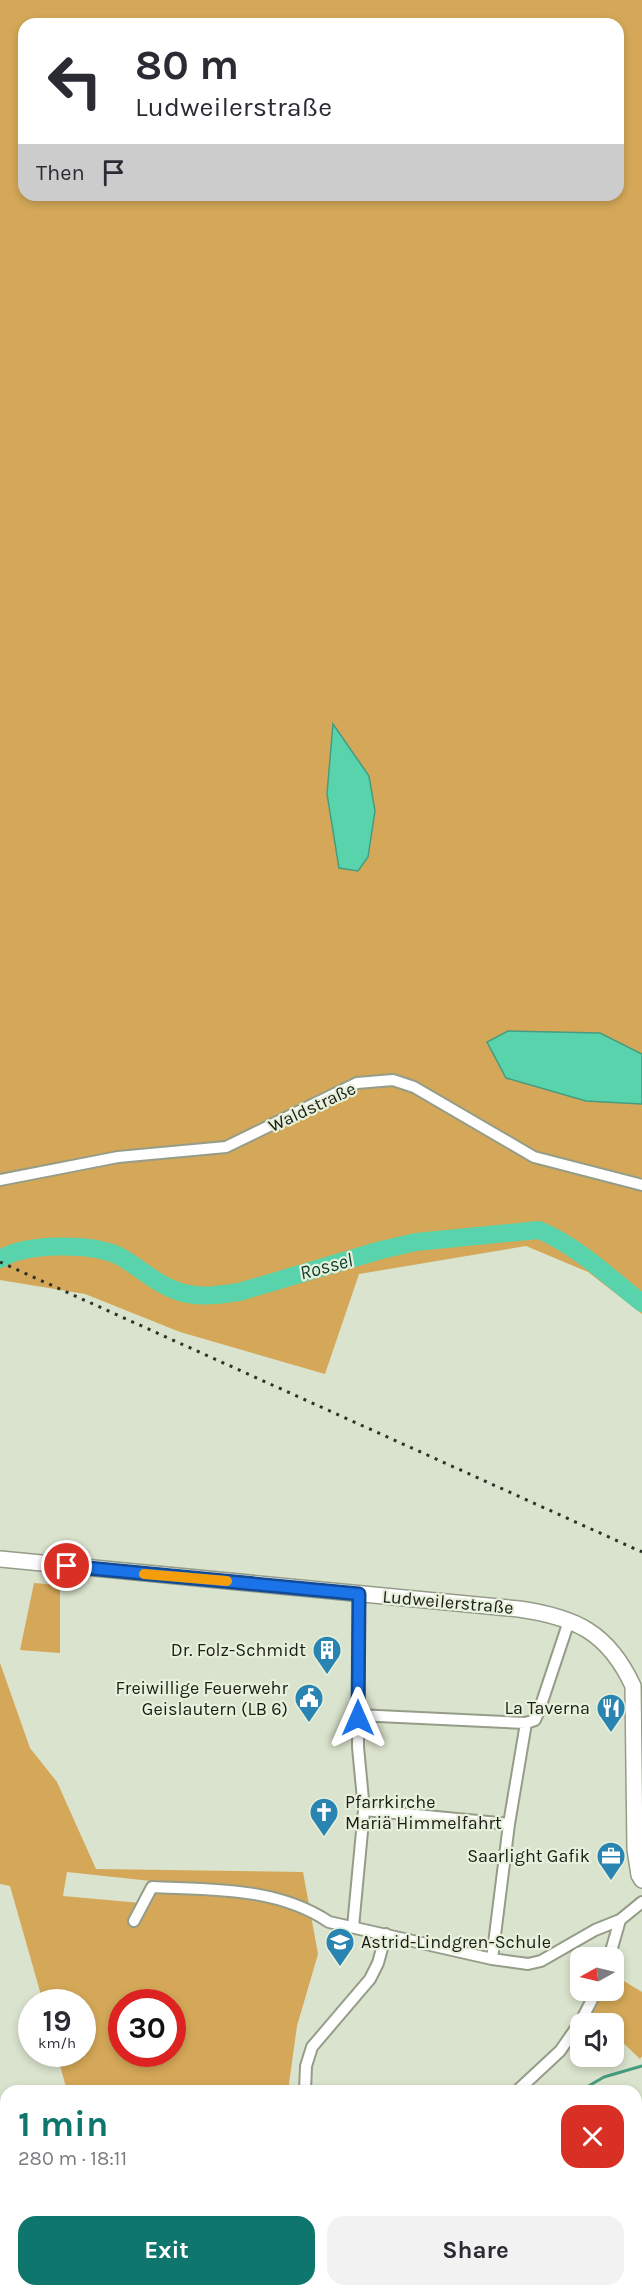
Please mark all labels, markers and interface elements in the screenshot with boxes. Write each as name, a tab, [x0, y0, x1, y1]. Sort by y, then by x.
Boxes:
text: 80 m	[135, 40, 239, 90]
icon: left	[36, 42, 114, 120]
text: Ludweilerstraße	[135, 91, 332, 123]
icon: arrive	[97, 156, 130, 189]
text: Then	[36, 160, 85, 186]
street label: Waldstraße	[265, 1077, 359, 1137]
water label: Rossel	[297, 1248, 355, 1285]
pin	[41, 1540, 92, 1591]
icon: arrive	[50, 1549, 83, 1582]
street label: Ludweilerstraße	[382, 1585, 514, 1619]
building icon: Dr. Folz-Schmidt	[311, 1634, 343, 1676]
place label: Dr. Folz-Schmidt	[171, 1639, 306, 1661]
place label: Freiwillige Feuerwehr Geislautern (LB 6)	[115, 1677, 288, 1720]
public building icon: Freiwillige Feuerwehr Geislautern (LB 6)	[293, 1682, 325, 1724]
position arrow	[326, 1686, 390, 1750]
restaurant icon: La Taverna	[595, 1692, 627, 1734]
place label: La Taverna	[504, 1697, 590, 1719]
place label: Pfarrkirche Mariä Himmelfahrt	[345, 1791, 502, 1834]
church icon: Pfarrkirche Mariä Himmelfahrt	[308, 1796, 340, 1838]
office icon: Saarlight Gafik	[595, 1840, 627, 1882]
place label: Saarlight Gafik	[467, 1845, 590, 1867]
school or university icon: Astrid-Lindgren-Schule	[324, 1926, 356, 1968]
place label: Astrid-Lindgren-Schule	[361, 1931, 551, 1953]
north arrow	[570, 1947, 624, 2001]
map controls	[570, 1947, 624, 2067]
speed limit sign: 30	[108, 1989, 186, 2067]
text: 19	[42, 2003, 71, 2039]
button: sound	[570, 2013, 624, 2067]
text: km/h	[38, 2034, 76, 2052]
text: 1 min	[18, 2103, 108, 2145]
button: close	[561, 2105, 624, 2168]
text: 280 m · 18:11	[18, 2147, 127, 2170]
button: Exit	[18, 2216, 315, 2285]
button: Share	[327, 2216, 624, 2285]

